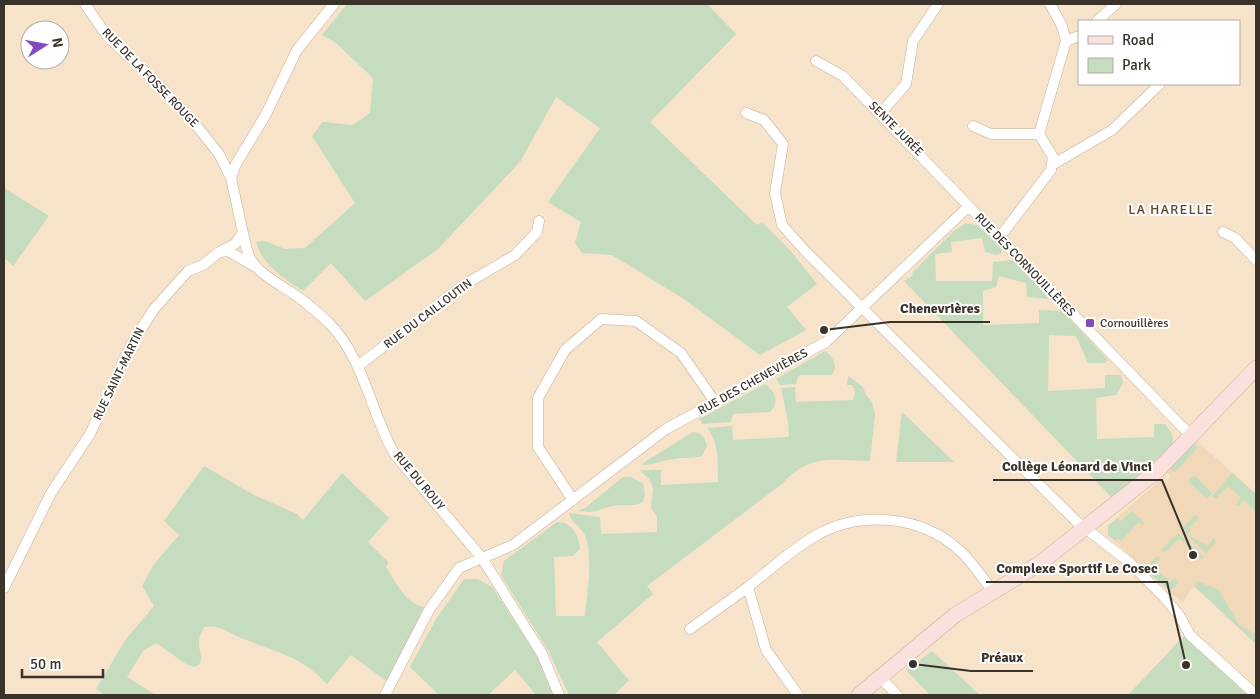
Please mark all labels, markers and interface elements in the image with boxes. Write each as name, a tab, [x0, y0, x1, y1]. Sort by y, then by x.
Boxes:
north arrow	[20, 20, 70, 70]
legend	[1078, 20, 1240, 85]
street label: RUE DE LA FOSSE ROUGE	[99, 25, 201, 131]
text: Road	[1122, 31, 1154, 49]
text: N	[48, 36, 67, 49]
text: Park	[1122, 56, 1151, 74]
street label: SENTE JURÉE	[866, 99, 927, 160]
district label: LA HARELLE	[1128, 201, 1214, 218]
street label: RUE DES CORNOUILLÈRES	[972, 210, 1079, 320]
street label: RUE DU CAILLOUTIN	[381, 276, 475, 352]
callout: Chenevrières	[890, 293, 990, 322]
text: Chenevrières	[900, 300, 980, 317]
place label: Cornouillères	[1100, 316, 1169, 331]
marker: Cornouillères	[1084, 317, 1096, 329]
street label: RUE SAINT-MARTIN	[90, 325, 148, 423]
street label: RUE DES CHENEVIÈRES	[695, 345, 811, 418]
street label: RUE DU ROUY	[390, 449, 448, 513]
callout: Collège Léonard de Vinci	[993, 451, 1162, 480]
text: Collège Léonard de Vinci	[1002, 458, 1152, 475]
callout: Complexe Sportif Le Cosec	[986, 553, 1167, 582]
text: Complexe Sportif Le Cosec	[996, 560, 1158, 577]
callout: Préaux	[971, 642, 1033, 671]
scale bar	[22, 646, 104, 678]
text: Préaux	[981, 649, 1023, 666]
text: 50 m	[30, 655, 61, 673]

